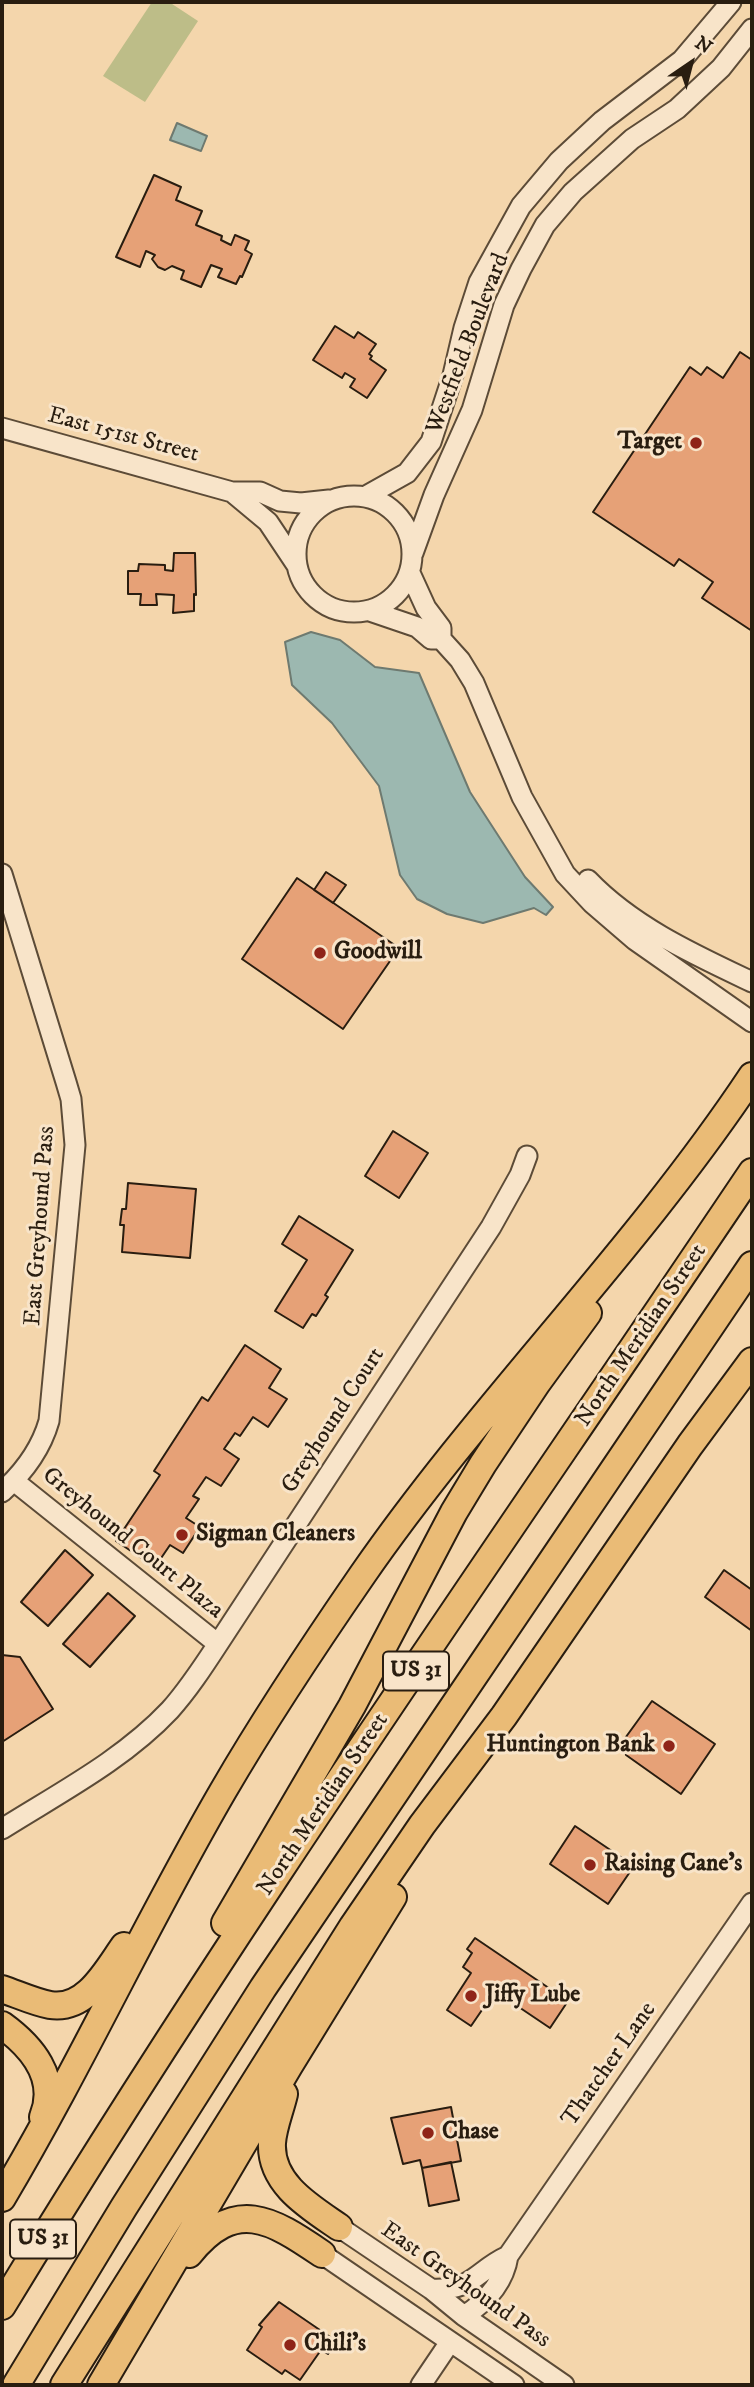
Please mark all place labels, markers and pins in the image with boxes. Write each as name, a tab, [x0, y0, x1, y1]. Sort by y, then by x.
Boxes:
place label: Target	[618, 429, 682, 457]
marker: Target	[688, 435, 704, 451]
place label: Goodwill	[334, 939, 422, 967]
marker: Goodwill	[312, 945, 328, 961]
place label: Sigman Cleaners	[196, 1521, 355, 1549]
marker: Sigman Cleaners	[174, 1527, 190, 1543]
place label: Huntington Bank	[486, 1732, 655, 1760]
marker: Huntington Bank	[661, 1738, 677, 1754]
place label: Raising Cane's	[604, 1851, 742, 1879]
marker: Raising Cane's	[582, 1857, 598, 1873]
place label: Jiffy Lube	[485, 1982, 580, 2010]
marker: Jiffy Lube	[463, 1988, 479, 2004]
place label: Chase	[442, 2119, 499, 2147]
marker: Chase	[420, 2125, 436, 2141]
place label: Chili's	[304, 2331, 366, 2359]
marker: Chili's	[282, 2337, 298, 2353]

